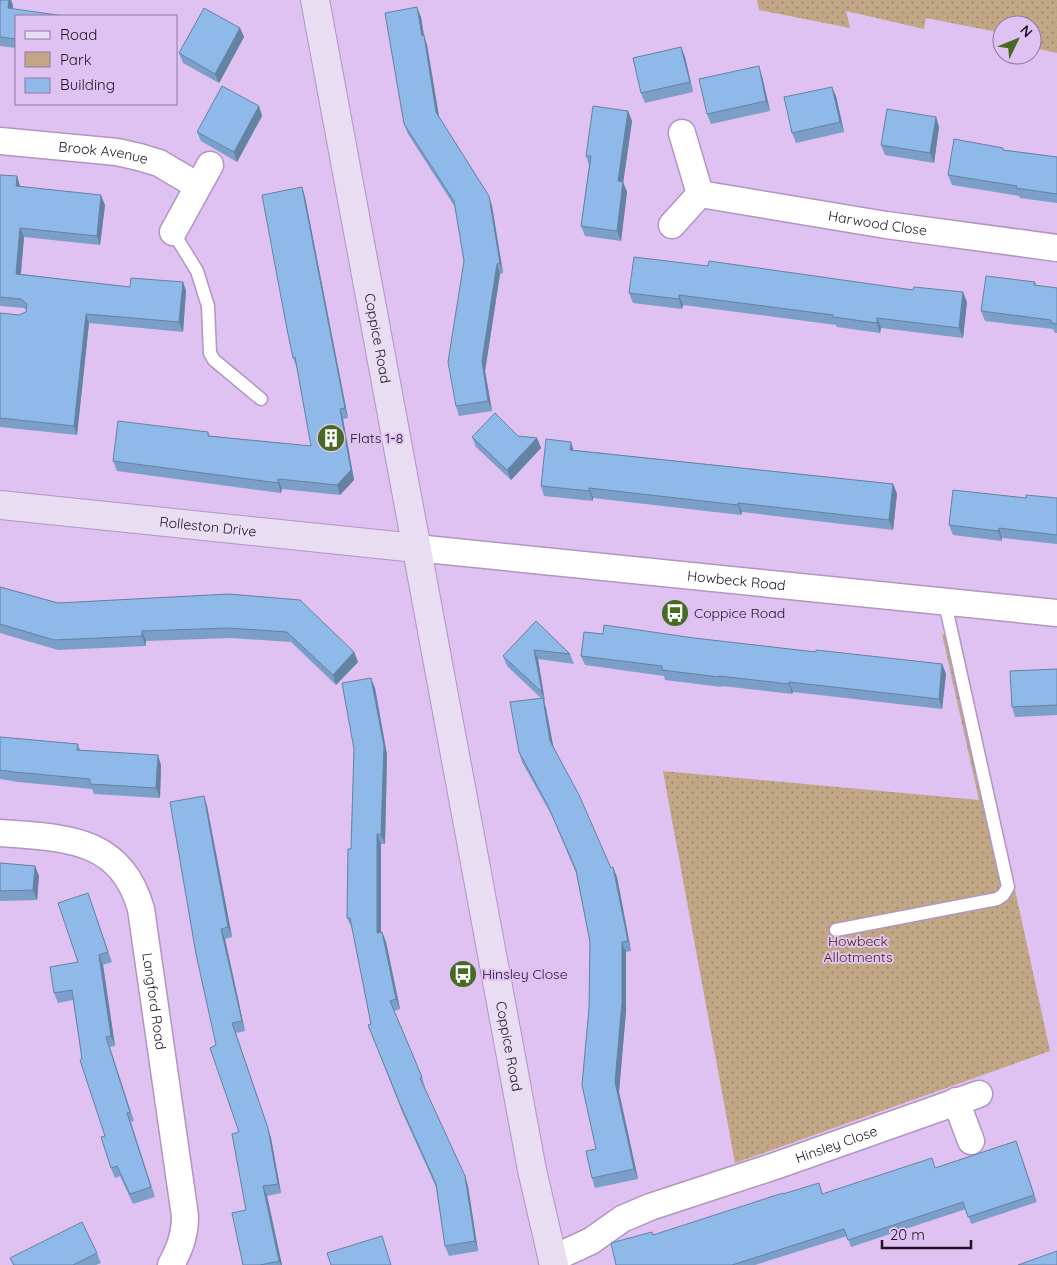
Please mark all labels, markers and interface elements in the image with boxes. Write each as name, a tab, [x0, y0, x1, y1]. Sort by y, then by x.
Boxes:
legend	[15, 15, 178, 105]
north arrow	[992, 15, 1042, 65]
text: N	[1016, 21, 1037, 41]
text: Road	[60, 25, 97, 44]
text: Park	[60, 50, 92, 69]
text: Building	[60, 75, 115, 94]
street label: Brook Avenue	[58, 138, 150, 168]
street label: Harwood Close	[827, 207, 928, 239]
street label: Coppice Road	[361, 292, 395, 385]
building icon: Flats 1-8	[316, 423, 346, 453]
place label: Flats 1-8	[350, 429, 403, 447]
street label: Rolleston Drive	[159, 513, 257, 540]
street label: Howbeck Road	[686, 567, 786, 594]
bus stop icon: Coppice Road	[660, 598, 690, 628]
place label: Coppice Road	[694, 604, 785, 622]
park label: Howbeck Allotments	[824, 932, 892, 966]
street label: Langford Road	[138, 952, 170, 1051]
bus stop icon: Hinsley Close	[448, 959, 478, 989]
place label: Hinsley Close	[482, 965, 568, 983]
street label: Coppice Road	[492, 1000, 526, 1093]
street label: Hinsley Close	[793, 1122, 880, 1167]
scale bar	[882, 1218, 971, 1250]
text: 20 m	[890, 1225, 925, 1244]

